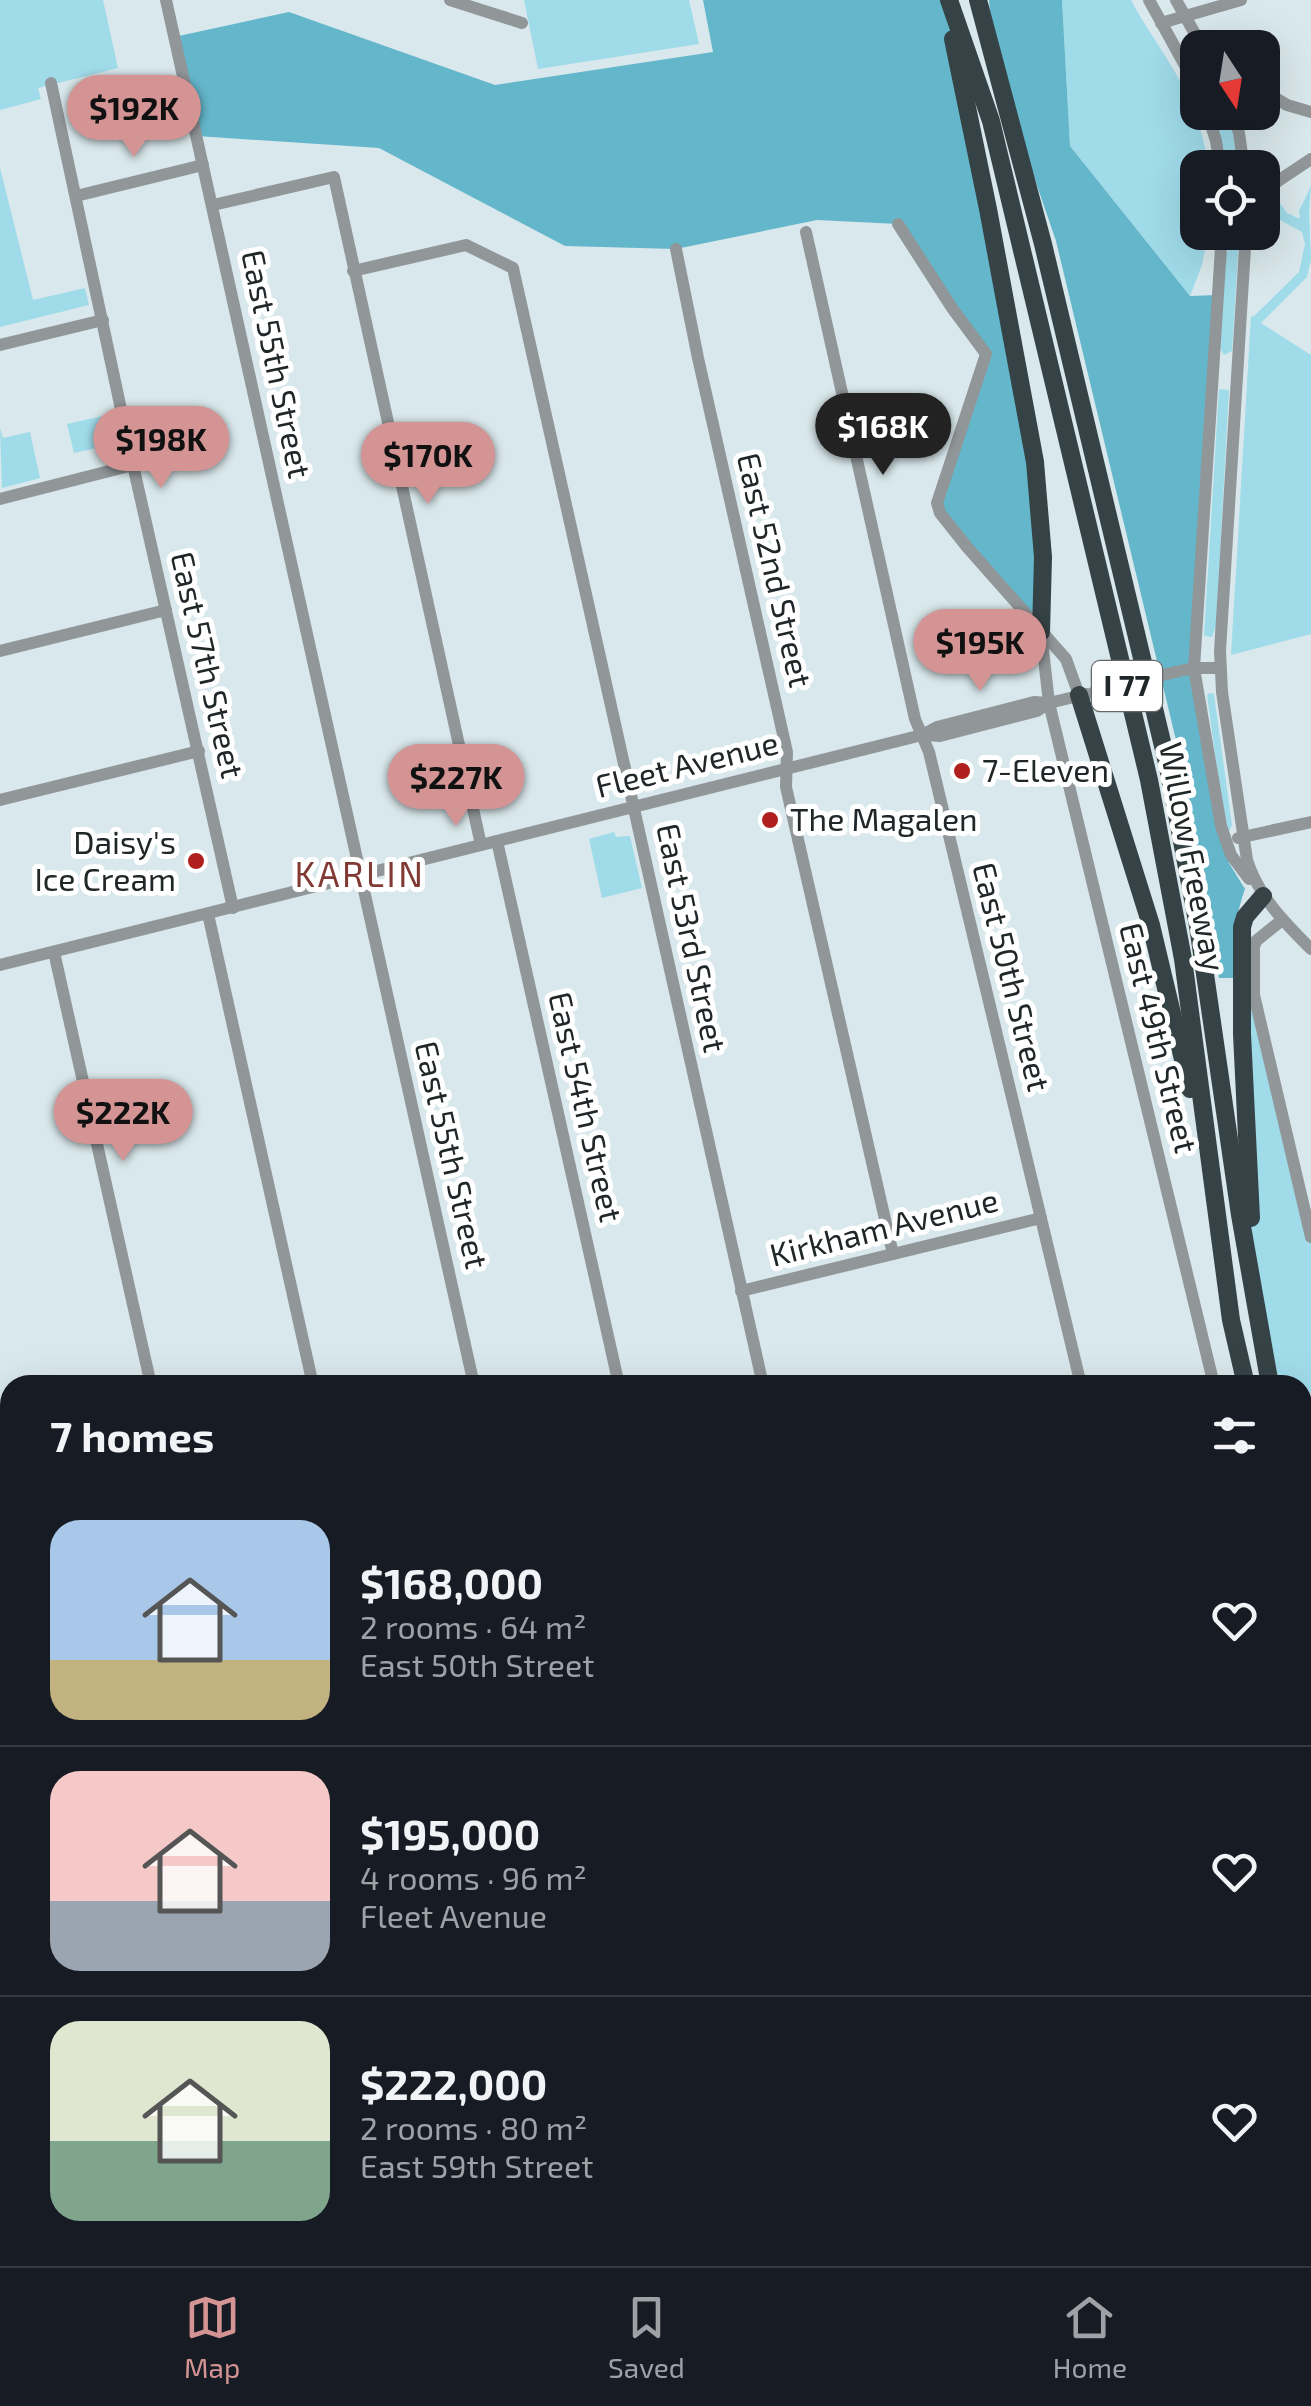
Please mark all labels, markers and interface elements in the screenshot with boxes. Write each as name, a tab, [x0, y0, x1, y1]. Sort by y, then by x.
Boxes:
north arrow	[1180, 30, 1280, 130]
map controls	[1180, 30, 1280, 250]
pin: $192K	[64, 75, 204, 160]
text: $192K	[89, 88, 179, 126]
button: locate	[1180, 150, 1280, 250]
street label: East 55th Street	[235, 246, 321, 481]
pin: $168K	[813, 393, 953, 478]
pin: $198K	[91, 406, 231, 491]
text: $168K	[837, 406, 929, 444]
text: $198K	[115, 419, 207, 457]
pin: $170K	[358, 422, 498, 507]
text: $170K	[383, 435, 473, 473]
street label: East 52nd Street	[731, 449, 821, 690]
street label: East 57th Street	[164, 548, 253, 782]
pin: $195K	[910, 609, 1050, 694]
text: $195K	[935, 622, 1025, 660]
road number: I 77	[1092, 661, 1162, 711]
street label: Fleet Avenue	[591, 722, 782, 804]
street label: Willow Freeway	[1153, 739, 1235, 974]
pin: $227K	[386, 744, 526, 829]
place label: 7-Eleven	[982, 750, 1109, 788]
text: $227K	[410, 757, 502, 795]
marker: 7-Eleven	[951, 760, 973, 782]
place label: The Magalen	[790, 799, 978, 837]
marker: The Magalen	[759, 809, 781, 831]
street label: East 53rd Street	[650, 820, 736, 1055]
place label: Daisy's Ice Cream	[34, 822, 176, 897]
marker: Daisy's Ice Cream	[185, 850, 207, 872]
district label: KARLIN	[295, 852, 425, 894]
street label: East 50th Street	[966, 858, 1060, 1095]
street label: East 49th Street	[1113, 918, 1207, 1157]
street label: East 54th Street	[542, 988, 632, 1225]
street label: East 55th Street	[408, 1037, 498, 1272]
pin: $222K	[53, 1079, 193, 1164]
text: $222K	[76, 1092, 170, 1130]
street label: Kirkham Avenue	[766, 1179, 1002, 1273]
icon: filters	[1207, 1408, 1262, 1463]
text: 7 homes	[50, 1410, 214, 1460]
text: $168,000	[360, 1557, 543, 1607]
icon: home	[130, 1560, 250, 1680]
icon: heart	[1207, 1593, 1262, 1648]
text: 2 rooms · 64 m²	[360, 1607, 586, 1645]
text: East 50th Street	[360, 1645, 594, 1683]
text: $195,000	[360, 1808, 540, 1858]
icon: home	[130, 1811, 250, 1931]
icon: heart	[1207, 1844, 1262, 1899]
text: 4 rooms · 96 m²	[360, 1858, 587, 1896]
text: Fleet Avenue	[360, 1896, 547, 1934]
text: $222,000	[360, 2058, 547, 2108]
icon: home	[130, 2061, 250, 2181]
icon: heart	[1207, 2094, 1262, 2149]
text: 2 rooms · 80 m²	[360, 2108, 587, 2146]
text: East 59th Street	[360, 2146, 593, 2184]
tab: Map	[184, 2290, 240, 2384]
tab: Saved	[608, 2290, 685, 2384]
tab: Home	[1053, 2290, 1127, 2384]

